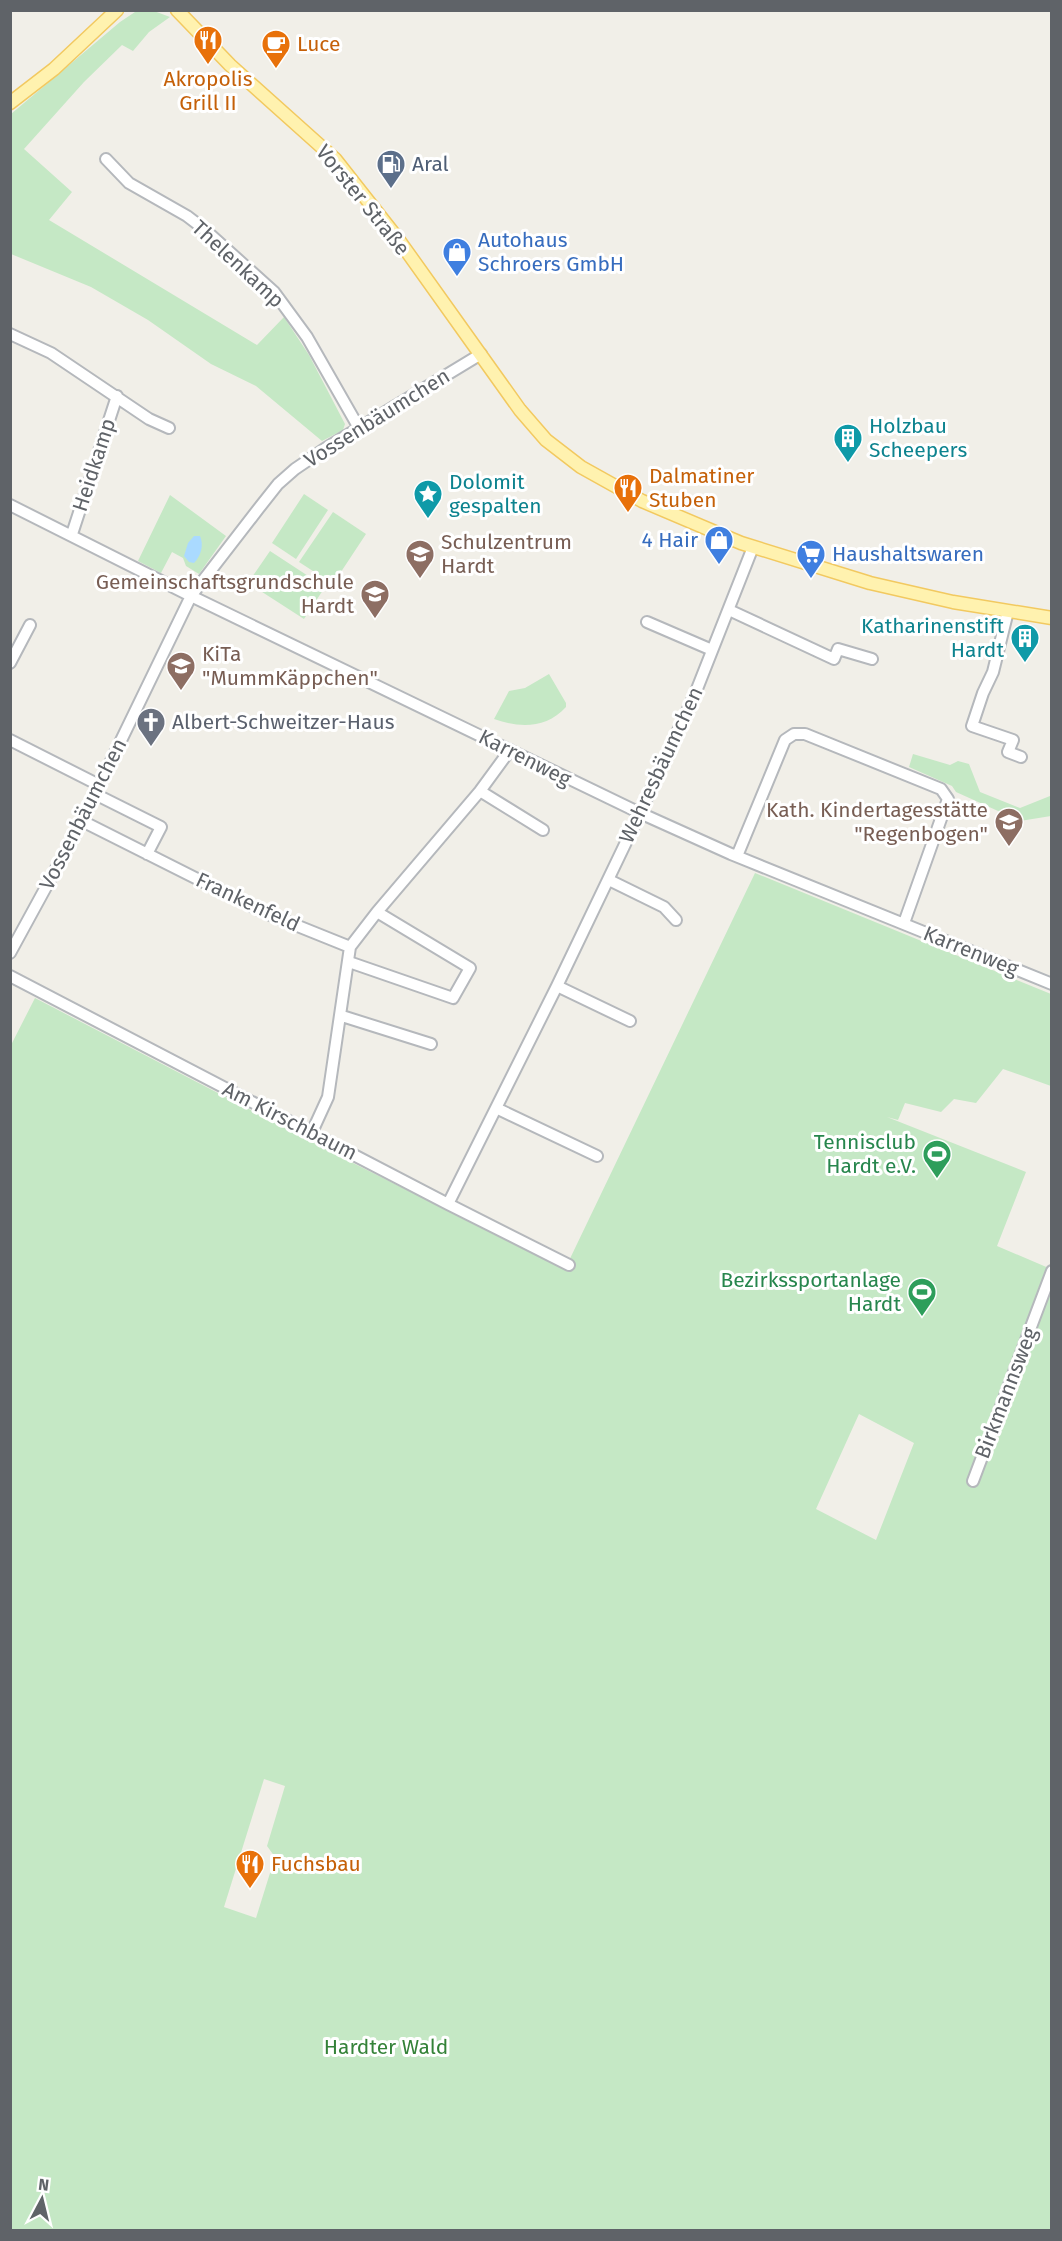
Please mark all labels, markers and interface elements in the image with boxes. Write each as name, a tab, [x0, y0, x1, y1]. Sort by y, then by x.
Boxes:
restaurant icon: Akropolis Grill II	[192, 24, 224, 66]
cafe icon: Luce	[260, 28, 292, 70]
place label: Luce	[297, 31, 340, 57]
place label: Akropolis Grill II	[163, 66, 253, 116]
street label: Vorster Straße	[310, 139, 416, 261]
fuel station icon: Aral	[375, 148, 407, 190]
place label: Aral	[412, 151, 449, 177]
street label: Thelenkamp	[186, 215, 290, 313]
place label: Autohaus Schroers GmbH	[478, 227, 624, 277]
shop icon: Autohaus Schroers GmbH	[441, 236, 473, 278]
street label: Vossenbäumchen	[299, 363, 455, 473]
place label: Holzbau Scheepers	[869, 413, 967, 463]
street label: Heidkamp	[67, 415, 121, 515]
building icon: Holzbau Scheepers	[832, 422, 864, 464]
place label: Dalmatiner Stuben	[649, 463, 754, 513]
place label: Dolomit gespalten	[449, 469, 541, 519]
restaurant icon: Dalmatiner Stuben	[612, 472, 644, 514]
place icon: Dolomit gespalten	[412, 478, 444, 520]
shop icon: 4 Hair	[703, 524, 735, 566]
place label: 4 Hair	[642, 527, 698, 553]
place label: Schulzentrum Hardt	[441, 529, 572, 579]
school or university icon: Schulzentrum Hardt	[404, 538, 436, 580]
supermarket icon: Haushaltswaren	[795, 538, 827, 580]
place label: Haushaltswaren	[832, 541, 984, 567]
place label: Gemeinschaftsgrundschule Hardt	[96, 569, 354, 619]
school or university icon: Gemeinschaftsgrundschule Hardt	[359, 578, 391, 620]
place label: Katharinenstift Hardt	[861, 613, 1004, 663]
building icon: Katharinenstift Hardt	[1009, 622, 1041, 664]
place label: KiTa "MummKäppchen"	[202, 641, 378, 691]
school or university icon: KiTa "MummKäppchen"	[165, 650, 197, 692]
street label: Wehresbäumchen	[613, 683, 709, 847]
church icon: Albert-Schweitzer-Haus	[135, 706, 167, 748]
place label: Albert-Schweitzer-Haus	[172, 709, 395, 735]
street label: Karrenweg	[474, 724, 576, 792]
street label: Vossenbäumchen	[34, 734, 132, 894]
place label: Kath. Kindertagesstätte "Regenbogen"	[766, 797, 988, 847]
school or university icon: Kath. Kindertagesstätte "Regenbogen"	[993, 806, 1025, 848]
street label: Frankenfeld	[192, 867, 304, 937]
street label: Karrenweg	[920, 920, 1022, 982]
street label: Am Kirschbaum	[218, 1076, 362, 1166]
place label: Tennisclub Hardt e.V.	[814, 1129, 916, 1179]
sports icon: Tennisclub Hardt e.V.	[921, 1138, 953, 1180]
place label: Bezirkssportanlage Hardt	[720, 1267, 901, 1317]
sports icon: Bezirkssportanlage Hardt	[906, 1276, 938, 1318]
street label: Birkmannsweg	[969, 1324, 1043, 1462]
restaurant icon: Fuchsbau	[234, 1848, 266, 1890]
place label: Fuchsbau	[271, 1851, 361, 1877]
park label: Hardter Wald	[324, 2034, 448, 2060]
north arrow	[12, 2169, 72, 2229]
text: N	[37, 2175, 50, 2195]

